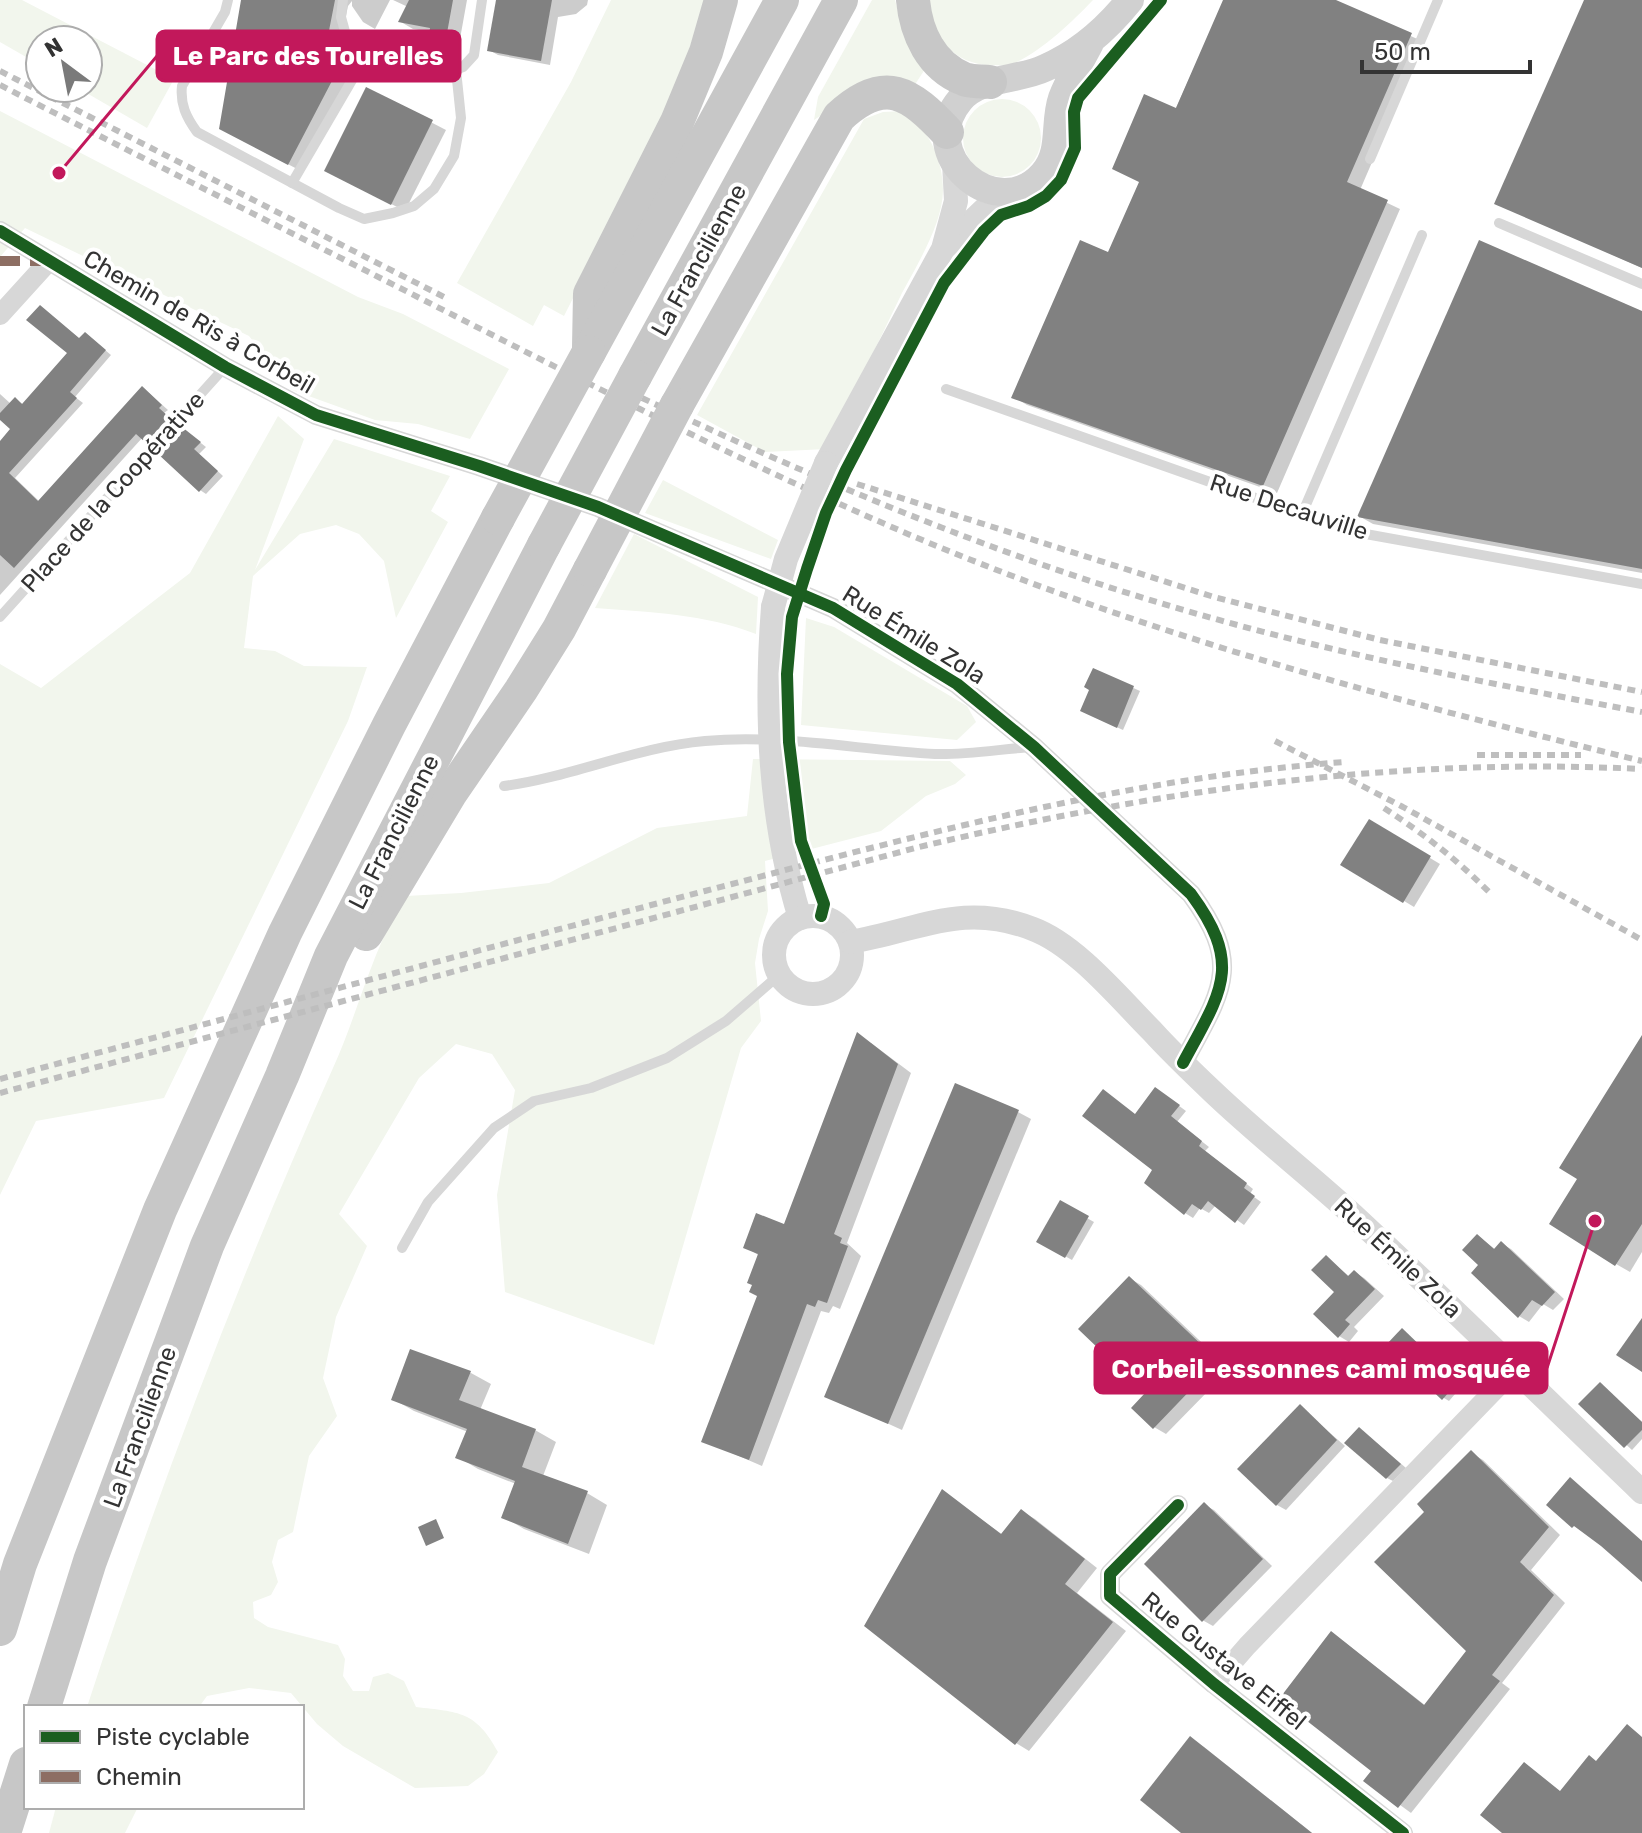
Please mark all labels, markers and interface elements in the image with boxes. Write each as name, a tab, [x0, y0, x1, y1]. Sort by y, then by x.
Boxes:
north arrow	[24, 24, 104, 104]
scale bar	[1362, 24, 1530, 74]
callout: Le Parc des Tourelles	[157, 31, 460, 81]
text: N	[40, 32, 68, 63]
text: 50 m	[1374, 38, 1431, 66]
text: Le Parc des Tourelles	[172, 41, 444, 72]
street label: La Francilienne	[646, 179, 752, 341]
street label: Chemin de Ris à Corbeil	[78, 244, 320, 400]
street label: Place de la Coopérative	[15, 386, 211, 598]
street label: Rue Decauville	[1206, 468, 1372, 546]
street label: Rue Émile Zola	[837, 580, 991, 690]
street label: La Francilienne	[343, 750, 445, 914]
street label: Rue Émile Zola	[1329, 1192, 1467, 1324]
street label: La Francilienne	[98, 1342, 182, 1512]
callout: Corbeil-essonnes cami mosquée	[1095, 1343, 1547, 1393]
text: Corbeil-essonnes cami mosquée	[1111, 1354, 1531, 1385]
street label: Rue Gustave Eiffel	[1136, 1586, 1312, 1736]
legend	[24, 1705, 304, 1809]
text: Piste cyclable	[96, 1723, 250, 1751]
text: Chemin	[96, 1763, 182, 1791]

